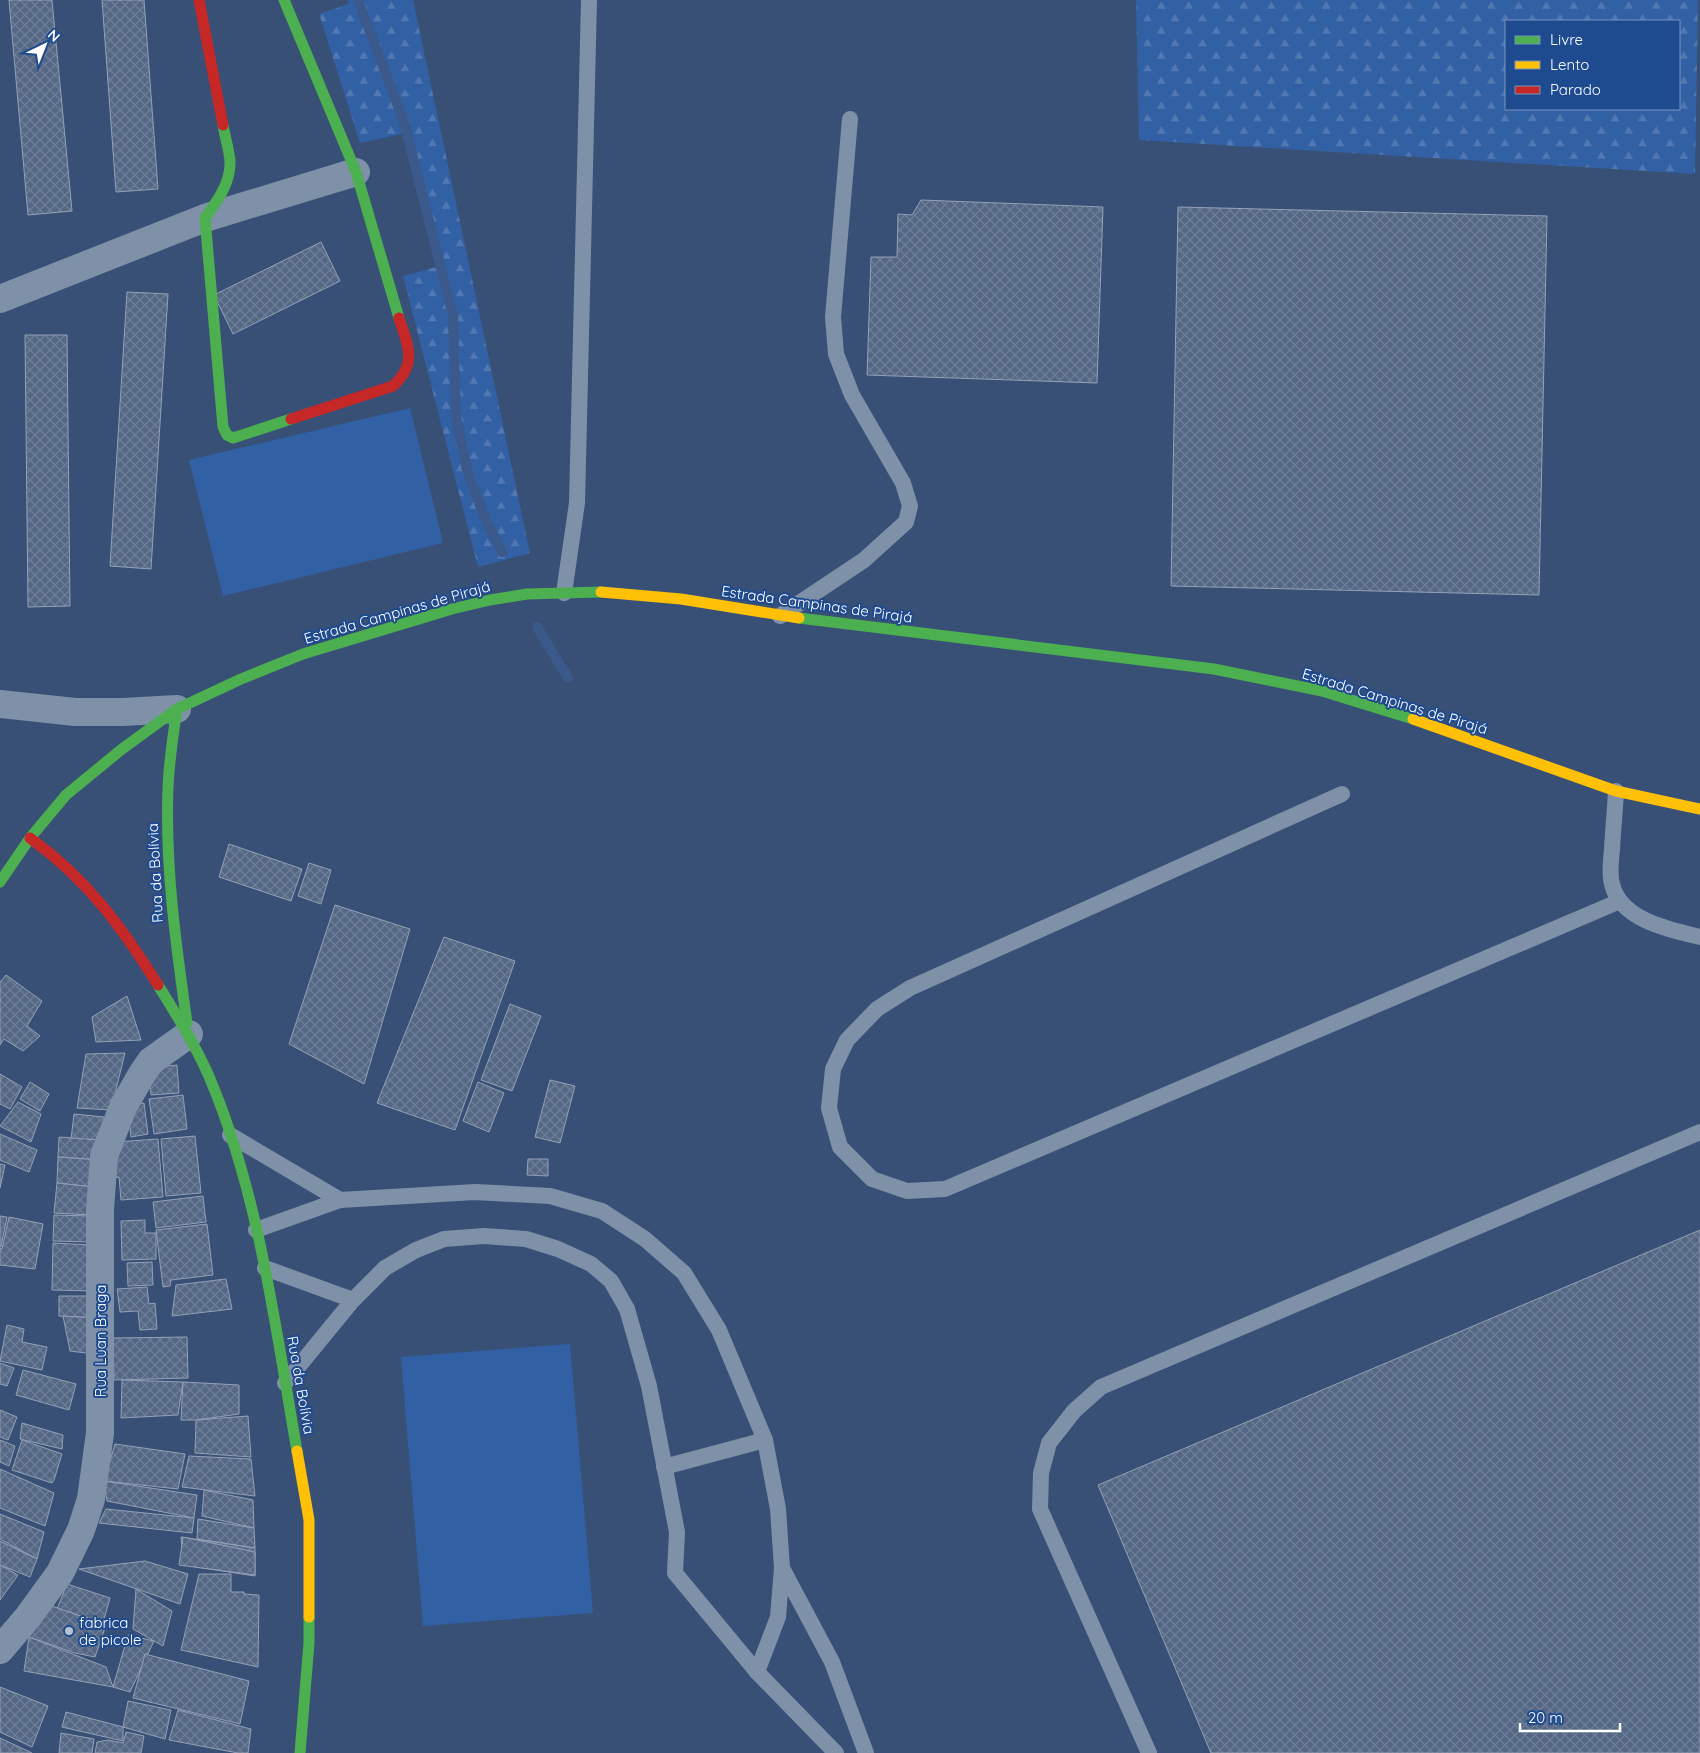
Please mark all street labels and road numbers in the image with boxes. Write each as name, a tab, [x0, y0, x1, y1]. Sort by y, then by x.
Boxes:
street label: Estrada Campinas de Pirajá	[302, 576, 492, 648]
street label: Estrada Campinas de Pirajá	[720, 581, 914, 627]
street label: Estrada Campinas de Pirajá	[1300, 664, 1490, 738]
street label: Rua da Bolívia	[143, 823, 167, 923]
street label: Rua Luan Braga	[91, 1285, 110, 1397]
street label: Rua da Bolívia	[283, 1334, 319, 1436]

